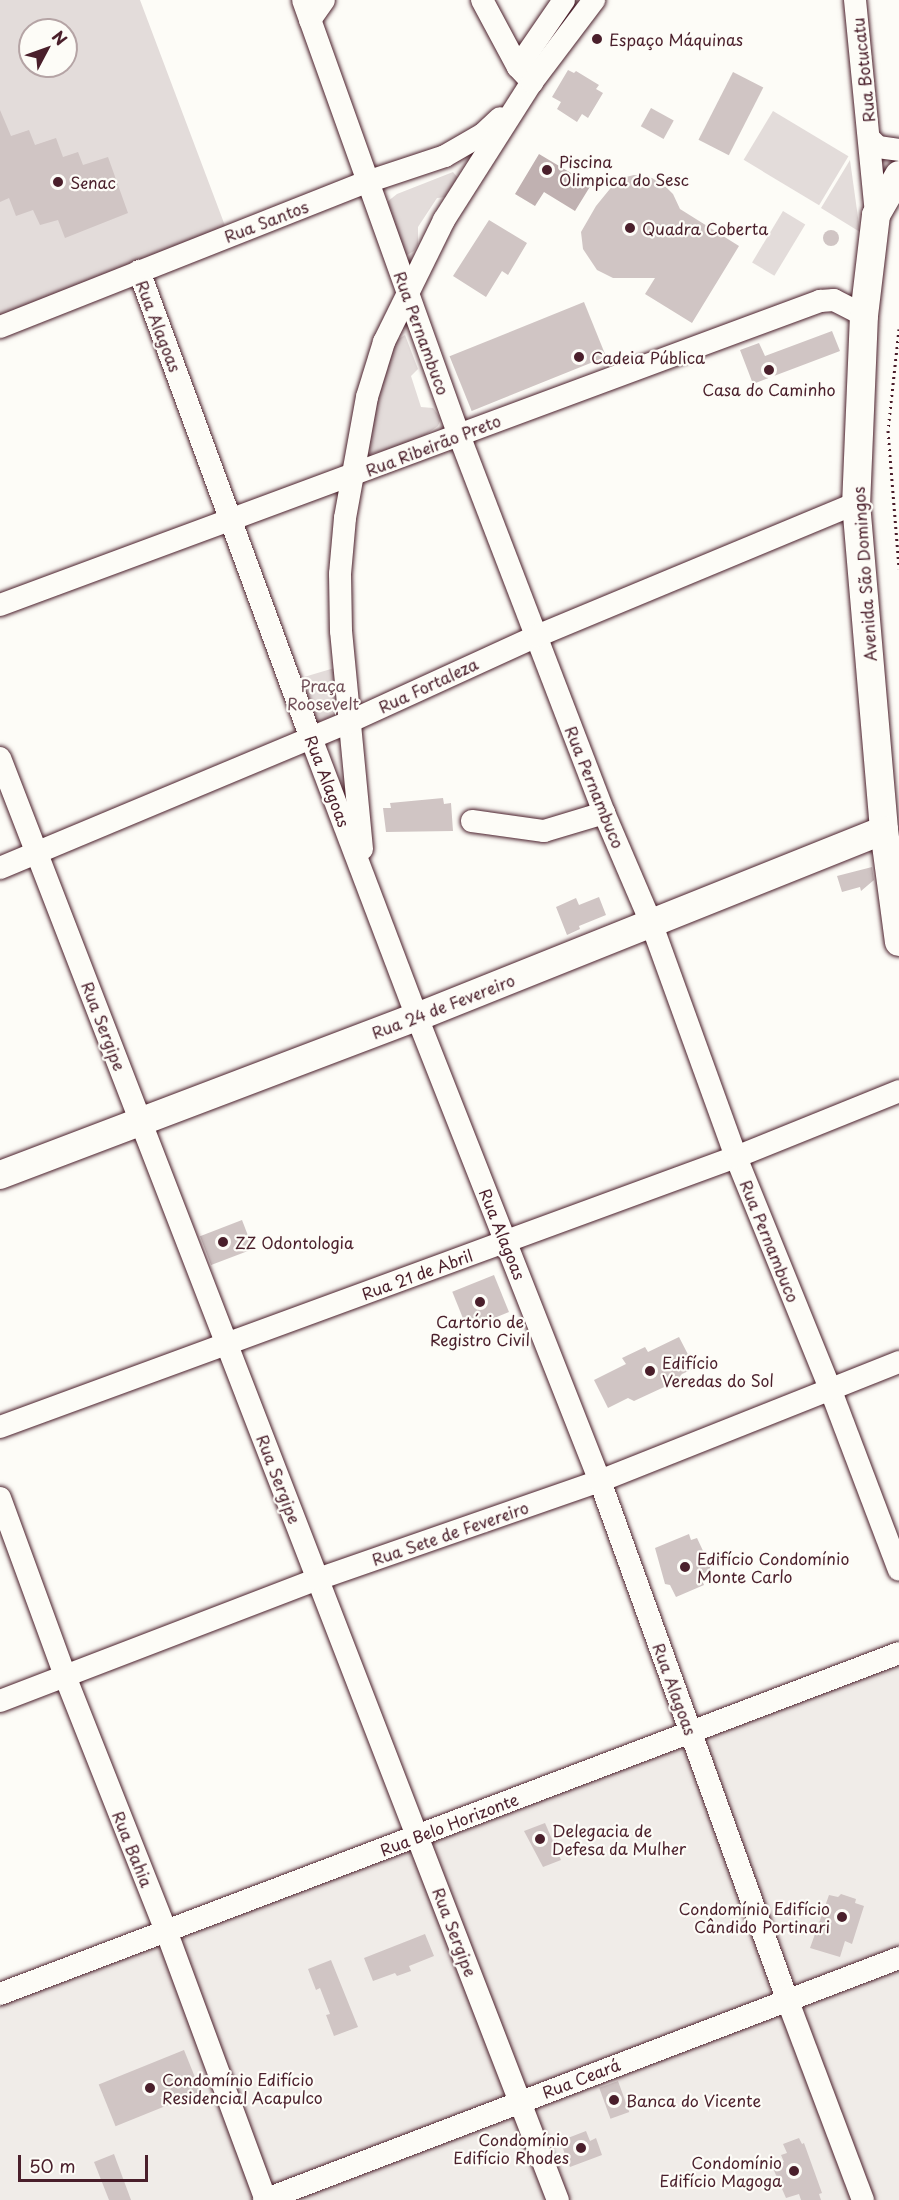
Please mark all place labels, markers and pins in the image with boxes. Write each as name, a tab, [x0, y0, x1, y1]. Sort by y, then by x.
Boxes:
place label: Espaço Máquinas	[609, 29, 743, 49]
marker: Espaço Máquinas	[590, 32, 604, 46]
place label: Piscina Olimpica do Sesc	[559, 151, 690, 189]
marker: Piscina Olimpica do Sesc	[540, 163, 554, 177]
place label: Senac	[70, 172, 116, 192]
marker: Senac	[51, 175, 65, 189]
place label: Quadra Coberta	[642, 218, 769, 238]
marker: Quadra Coberta	[623, 221, 637, 235]
place label: Cadeia Pública	[591, 347, 705, 367]
marker: Cadeia Pública	[572, 350, 586, 364]
marker: Casa do Caminho	[762, 363, 776, 377]
place label: Casa do Caminho	[701, 379, 837, 399]
place label: ZZ Odontologia	[235, 1232, 354, 1252]
marker: ZZ Odontologia	[216, 1235, 230, 1249]
marker: Cartório de Registro Civil	[473, 1295, 487, 1309]
place label: Cartório de Registro Civil	[429, 1311, 531, 1349]
place label: Edifício Veredas do Sol	[662, 1352, 774, 1390]
marker: Edifício Veredas do Sol	[643, 1364, 657, 1378]
place label: Edifício Condomínio Monte Carlo	[697, 1548, 849, 1586]
marker: Edifício Condomínio Monte Carlo	[678, 1560, 692, 1574]
place label: Delegacia de Defesa da Mulher	[552, 1820, 689, 1858]
marker: Delegacia de Defesa da Mulher	[533, 1832, 547, 1846]
place label: Condomínio Edifício Cândido Portinari	[678, 1898, 830, 1936]
marker: Condomínio Edifício Cândido Portinari	[835, 1910, 849, 1924]
place label: Condomínio Edifício Residencial Acapulco	[162, 2069, 323, 2107]
marker: Condomínio Edifício Residencial Acapulco	[143, 2081, 157, 2095]
place label: Banca do Vicente	[626, 2090, 761, 2110]
marker: Banca do Vicente	[607, 2093, 621, 2107]
place label: Condomínio Edifício Rhodes	[454, 2129, 569, 2167]
marker: Condomínio Edifício Rhodes	[574, 2141, 588, 2155]
place label: Condomínio Edifício Magoga	[659, 2152, 782, 2190]
marker: Condomínio Edifício Magoga	[787, 2164, 801, 2178]

